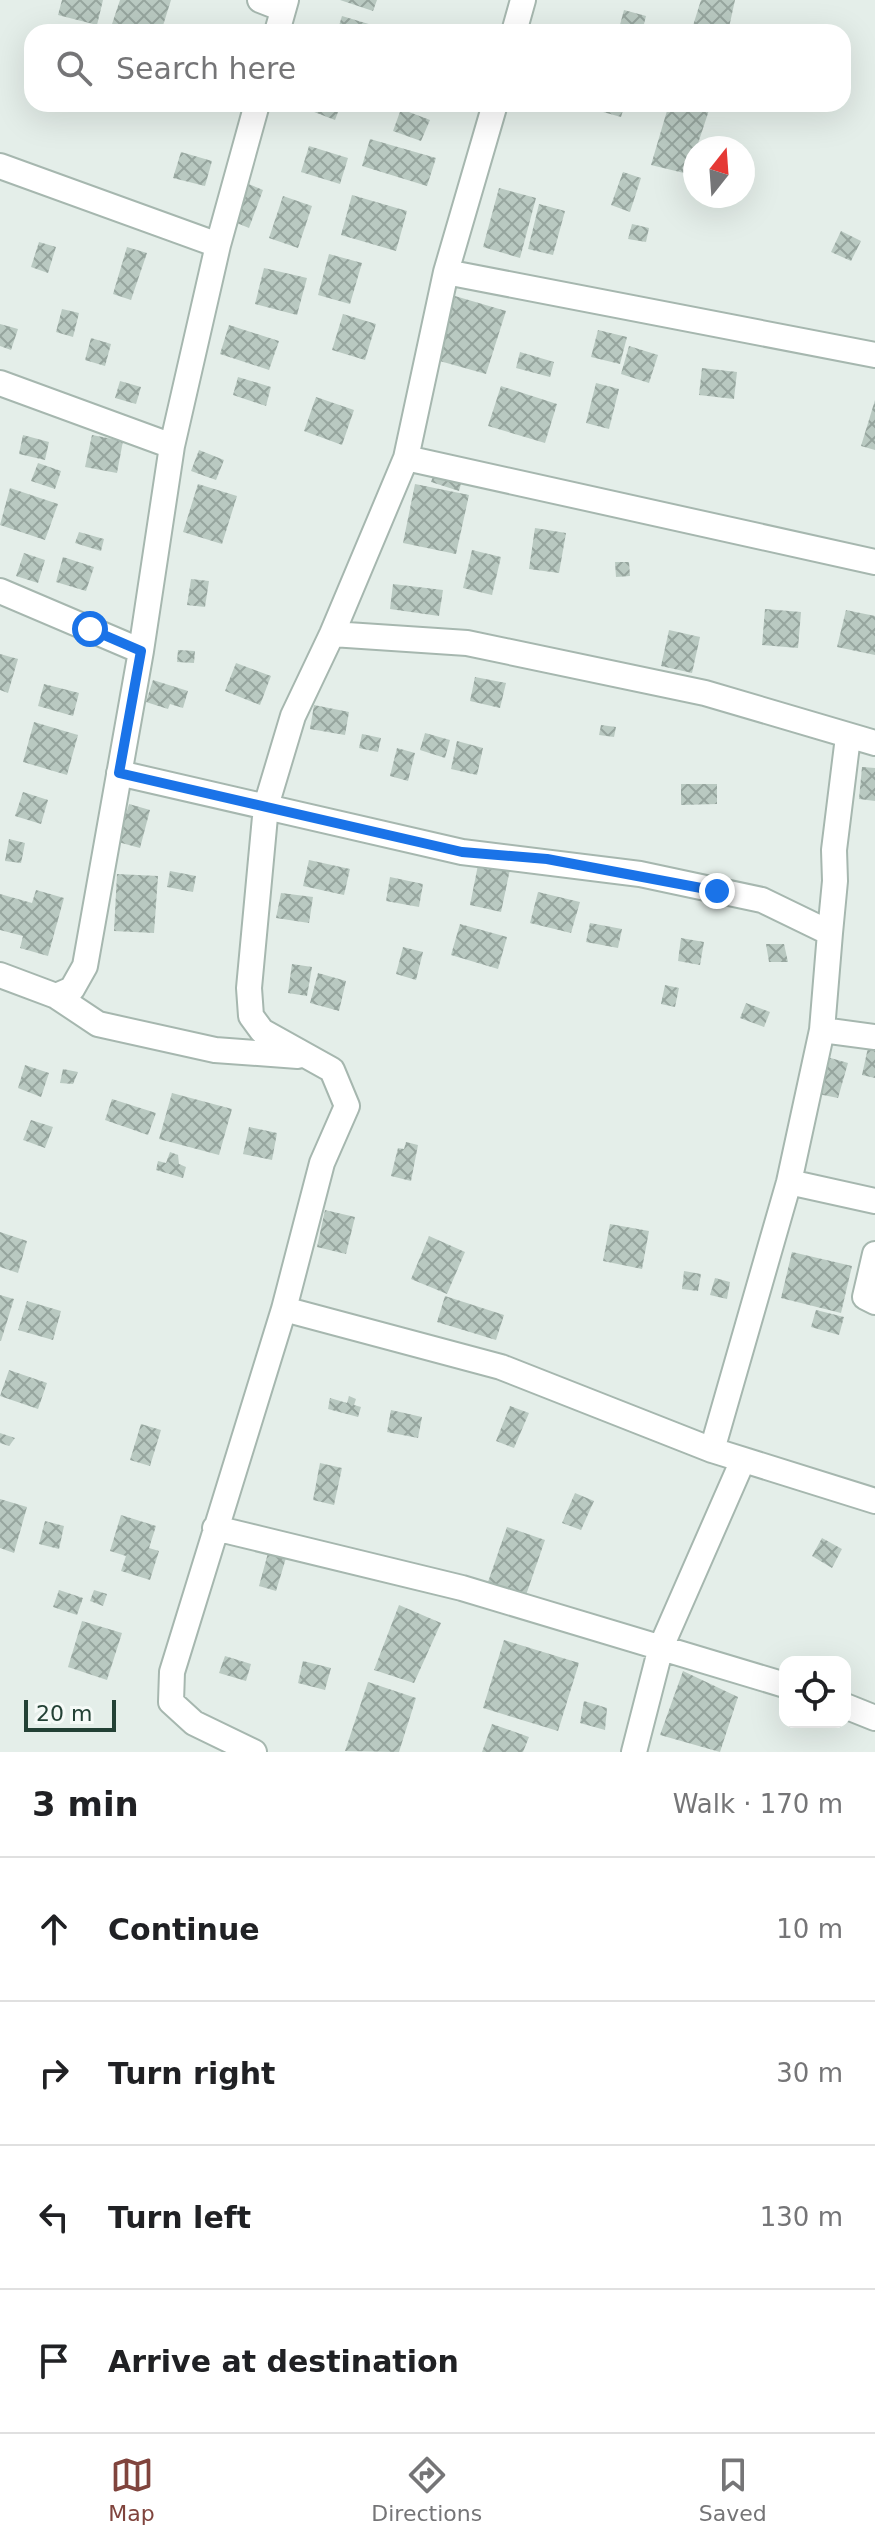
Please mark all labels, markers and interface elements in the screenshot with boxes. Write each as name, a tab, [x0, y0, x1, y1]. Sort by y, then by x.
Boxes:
search box	[24, 24, 851, 112]
icon: search	[52, 46, 96, 90]
text: Search here	[116, 51, 296, 86]
north arrow	[683, 136, 755, 208]
route start	[72, 611, 108, 647]
route end	[699, 873, 735, 909]
map controls	[779, 1656, 851, 1728]
button: locate	[779, 1656, 851, 1728]
scale bar	[24, 1696, 116, 1732]
text: 20 m	[36, 1701, 92, 1726]
text: 3 min	[32, 1784, 139, 1824]
text: Walk · 170 m	[673, 1789, 843, 1819]
icon: ahead	[32, 1907, 76, 1951]
text: Continue	[108, 1912, 260, 1947]
text: 10 m	[776, 1914, 843, 1944]
icon: right	[32, 2051, 76, 2095]
text: Turn right	[108, 2056, 275, 2091]
text: 30 m	[776, 2058, 843, 2088]
icon: left	[32, 2195, 76, 2239]
text: Turn left	[108, 2200, 251, 2235]
text: 130 m	[760, 2202, 843, 2232]
icon: arrive	[32, 2339, 76, 2383]
text: Arrive at destination	[108, 2344, 459, 2379]
tab: Map	[108, 2453, 155, 2526]
tab: Directions	[371, 2453, 482, 2526]
tab: Saved	[699, 2453, 767, 2526]

